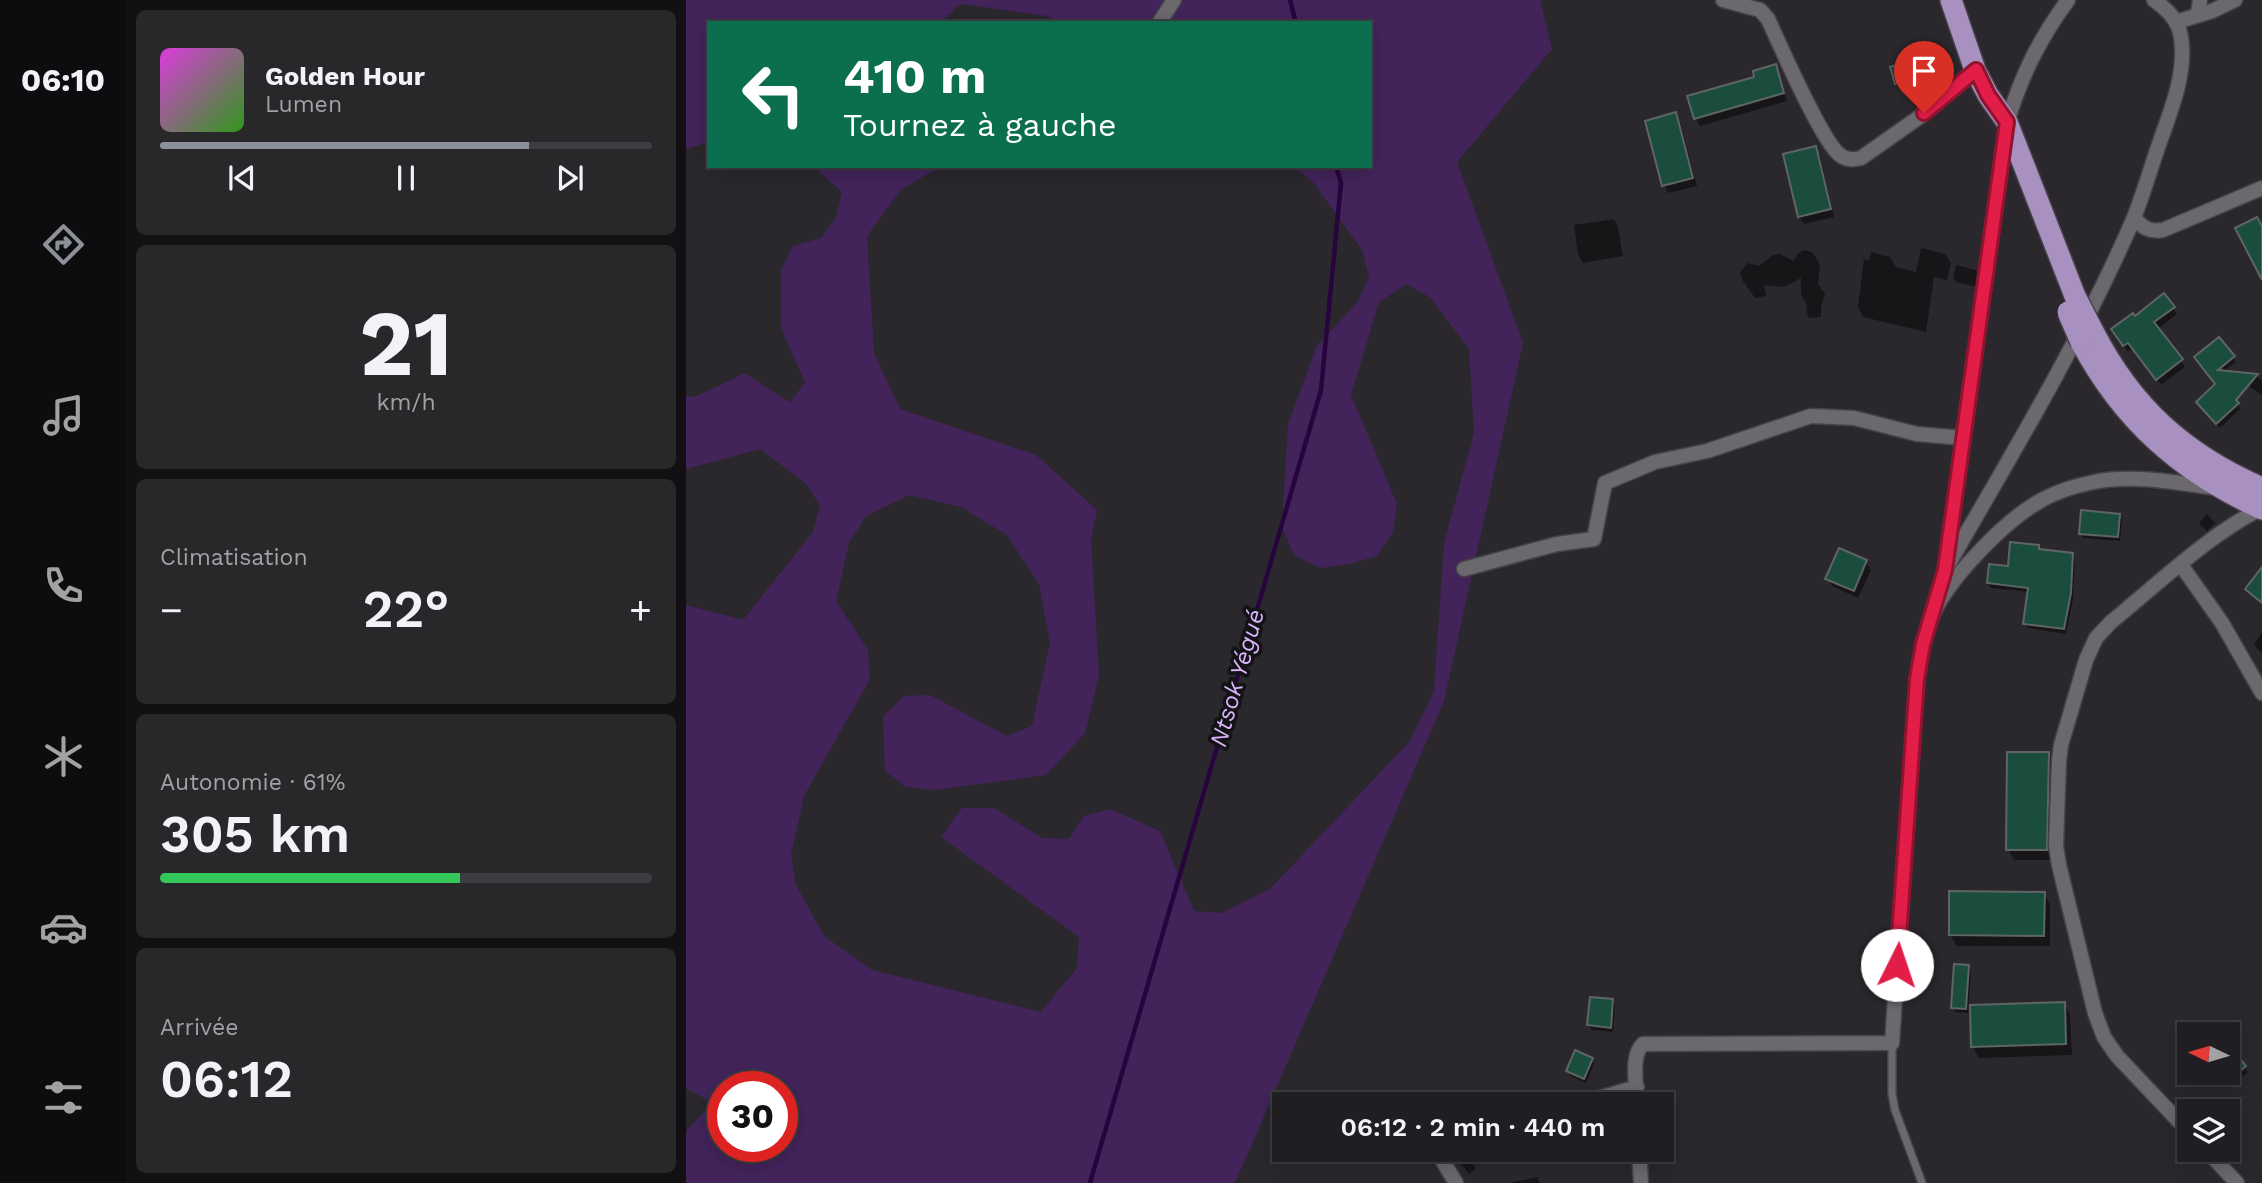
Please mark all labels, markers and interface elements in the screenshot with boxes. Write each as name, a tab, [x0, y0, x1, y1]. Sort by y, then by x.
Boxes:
pin	[1894, 41, 1954, 113]
text: 410 m	[843, 47, 986, 105]
icon: left	[728, 49, 819, 140]
icon: arrive	[1905, 52, 1943, 90]
text: 06:10	[21, 61, 105, 99]
text: Golden Hour	[265, 61, 425, 91]
text: Lumen	[265, 91, 342, 118]
text: Tournez à gauche	[843, 106, 1116, 144]
icon: previous	[223, 159, 261, 197]
icon: pause	[387, 159, 425, 197]
icon: next	[551, 159, 589, 197]
icon: directions	[39, 220, 88, 269]
text: 21	[359, 290, 453, 397]
text: km/h	[376, 389, 436, 416]
icon: music	[39, 391, 88, 440]
text: Climatisation	[160, 544, 308, 571]
icon: phone	[39, 561, 88, 610]
text: 22°	[363, 579, 449, 640]
text: −	[160, 588, 183, 632]
text: +	[629, 588, 652, 632]
water label: Ntsok Yégué	[1204, 606, 1270, 750]
icon: climate	[39, 732, 88, 781]
text: Autonomie · 61%	[160, 769, 345, 796]
text: 305 km	[160, 804, 350, 865]
icon: car	[39, 903, 88, 952]
position arrow	[1860, 928, 1934, 1002]
text: Arrivée	[160, 1014, 239, 1041]
north arrow	[2177, 1022, 2240, 1085]
map controls	[2177, 1022, 2240, 1162]
text: 06:12	[160, 1049, 293, 1110]
speed limit sign: 30	[707, 1071, 798, 1162]
icon: filters	[39, 1073, 88, 1122]
button: layers	[2177, 1099, 2240, 1162]
text: 06:12 · 2 min · 440 m	[1341, 1112, 1605, 1142]

